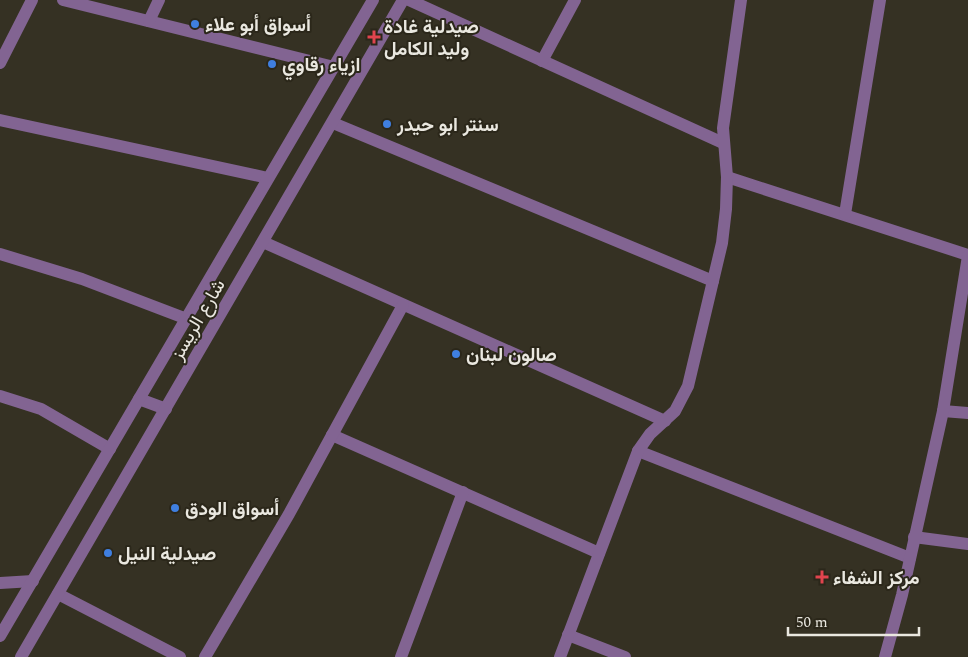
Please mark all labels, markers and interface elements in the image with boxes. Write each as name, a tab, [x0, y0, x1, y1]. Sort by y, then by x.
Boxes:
place label: أسواق أبو علاء	[205, 11, 311, 40]
place label: صيدلية غادة وليد الكامل	[384, 13, 479, 64]
marker: أسواق أبو علاء	[189, 18, 201, 30]
marker: صيدلية غادة وليد الكامل	[368, 31, 380, 43]
place label: ازياء رقاوي	[282, 51, 360, 81]
marker: ازياء رقاوي	[266, 58, 278, 70]
place label: سنتر ابو حيدر	[396, 111, 499, 140]
marker: سنتر ابو حيدر	[381, 118, 393, 130]
street label: شارع الريسز	[163, 274, 233, 367]
place label: صالون لبنان	[466, 341, 557, 370]
marker: صالون لبنان	[450, 348, 462, 360]
place label: أسواق الودق	[185, 495, 279, 524]
marker: أسواق الودق	[169, 502, 181, 514]
place label: صيدلية النيل	[118, 540, 216, 569]
marker: صيدلية النيل	[102, 547, 114, 559]
place label: مركز الشفاء	[833, 564, 920, 593]
marker: مركز الشفاء	[815, 570, 829, 584]
scale bar	[788, 604, 919, 636]
text: 50 m	[796, 611, 828, 634]

